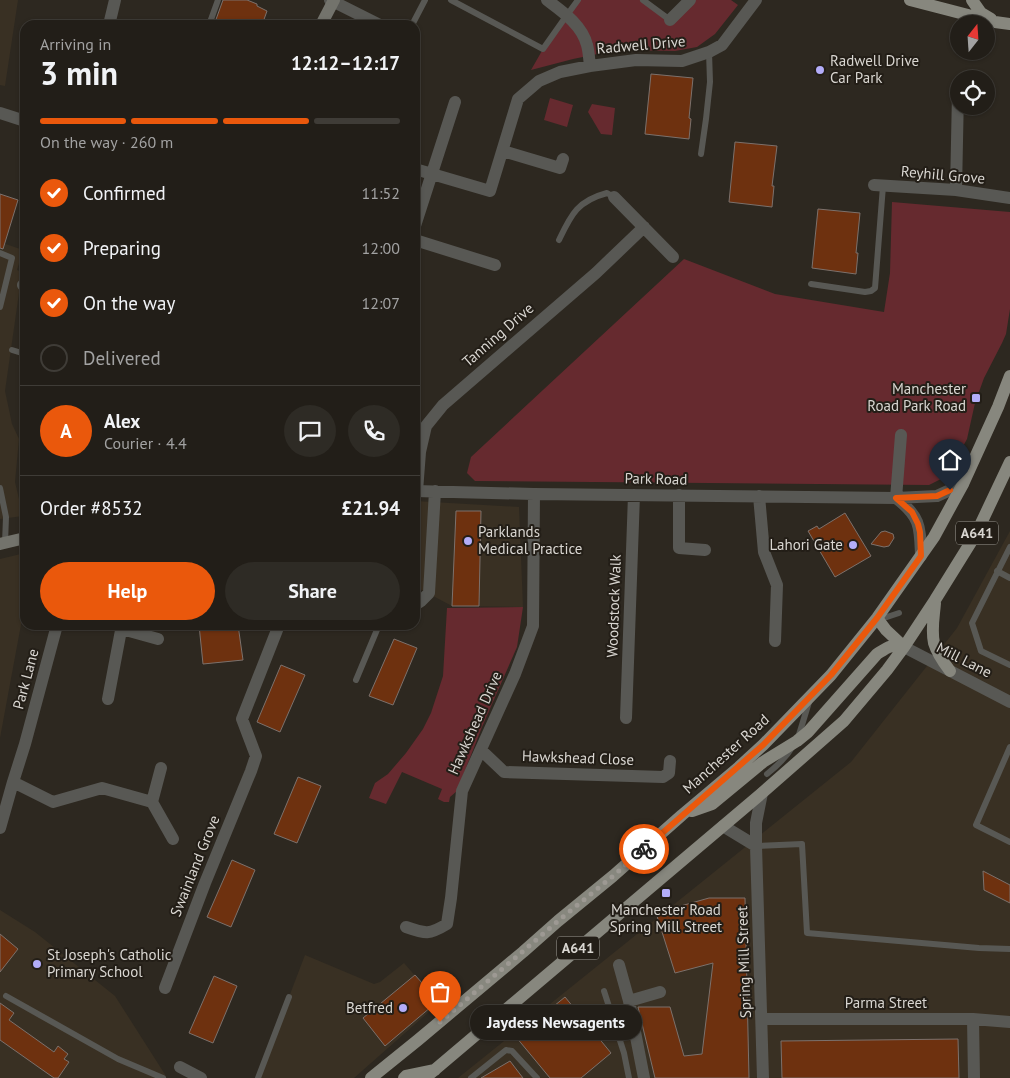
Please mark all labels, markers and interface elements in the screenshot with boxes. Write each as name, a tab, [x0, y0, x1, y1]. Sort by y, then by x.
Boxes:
north arrow	[950, 15, 995, 60]
map controls	[950, 15, 995, 115]
street label: Radwell Drive	[596, 31, 686, 58]
text: Arriving in	[40, 34, 111, 54]
text: 12:12–12:17	[291, 51, 400, 75]
place label: Radwell Drive Car Park	[830, 51, 919, 87]
text: 3 min	[40, 52, 118, 94]
marker: Radwell Drive Car Park	[814, 64, 826, 76]
button: locate	[950, 70, 995, 115]
text: On the way · 260 m	[40, 132, 173, 152]
street label: Reyhill Grove	[900, 161, 986, 188]
icon: check	[40, 179, 68, 207]
text: Confirmed	[83, 181, 166, 205]
text: 11:52	[362, 183, 400, 203]
icon: check	[40, 234, 68, 262]
text: Preparing	[83, 236, 161, 260]
text: 12:00	[362, 238, 400, 258]
icon: check	[40, 289, 68, 317]
text: On the way	[83, 291, 175, 315]
text: 12:07	[362, 293, 400, 313]
street label: Tanning Drive	[458, 298, 537, 371]
text: Delivered	[83, 346, 161, 370]
place label: Manchester Road Park Road	[867, 379, 966, 415]
marker: Manchester Road Park Road	[970, 392, 982, 404]
button: chat	[284, 405, 336, 457]
button: phone	[348, 405, 400, 457]
text: Alex	[104, 409, 140, 433]
text: A	[60, 419, 72, 443]
text: Courier · 4.4	[104, 433, 187, 453]
pin	[929, 439, 971, 490]
icon: home	[936, 446, 964, 474]
street label: Park Road	[624, 468, 688, 489]
text: Order #8532	[40, 496, 143, 520]
text: £21.94	[341, 496, 400, 520]
place label: Parklands Medical Practice	[478, 522, 582, 558]
road number: A641	[956, 522, 998, 544]
marker: Parklands Medical Practice	[462, 535, 474, 547]
place label: Lahori Gate	[770, 535, 843, 554]
marker: Lahori Gate	[847, 539, 859, 551]
street label: Woodstock Walk	[602, 553, 625, 658]
button: Help	[40, 562, 215, 620]
button: Share	[225, 562, 400, 620]
street label: Mill Lane	[933, 638, 995, 681]
street label: Park Lane	[8, 647, 43, 711]
street label: Hawkshead Drive	[443, 668, 506, 777]
street label: Manchester Road	[678, 710, 773, 797]
street label: Hawkshead Close	[522, 746, 634, 769]
street label: Swainland Grove	[166, 812, 223, 919]
courier	[619, 824, 669, 874]
icon: bike	[630, 835, 658, 863]
marker: Manchester Road Spring Mill Street	[660, 887, 672, 899]
place label: Manchester Road Spring Mill Street	[610, 900, 722, 936]
street label: Spring Mill Street	[732, 906, 755, 1019]
road number: A641	[557, 936, 599, 960]
place label: St Joseph's Catholic Primary School	[47, 945, 172, 981]
marker: St Joseph's Catholic Primary School	[31, 958, 43, 970]
pin	[419, 971, 461, 1022]
icon: bag	[426, 978, 454, 1006]
street label: Parma Street	[845, 993, 927, 1012]
place label: Betfred	[346, 998, 393, 1017]
marker: Betfred	[397, 1002, 409, 1014]
callout: Jaydess Newsagents	[470, 1004, 642, 1040]
text: Jaydess Newsagents	[487, 1012, 625, 1032]

